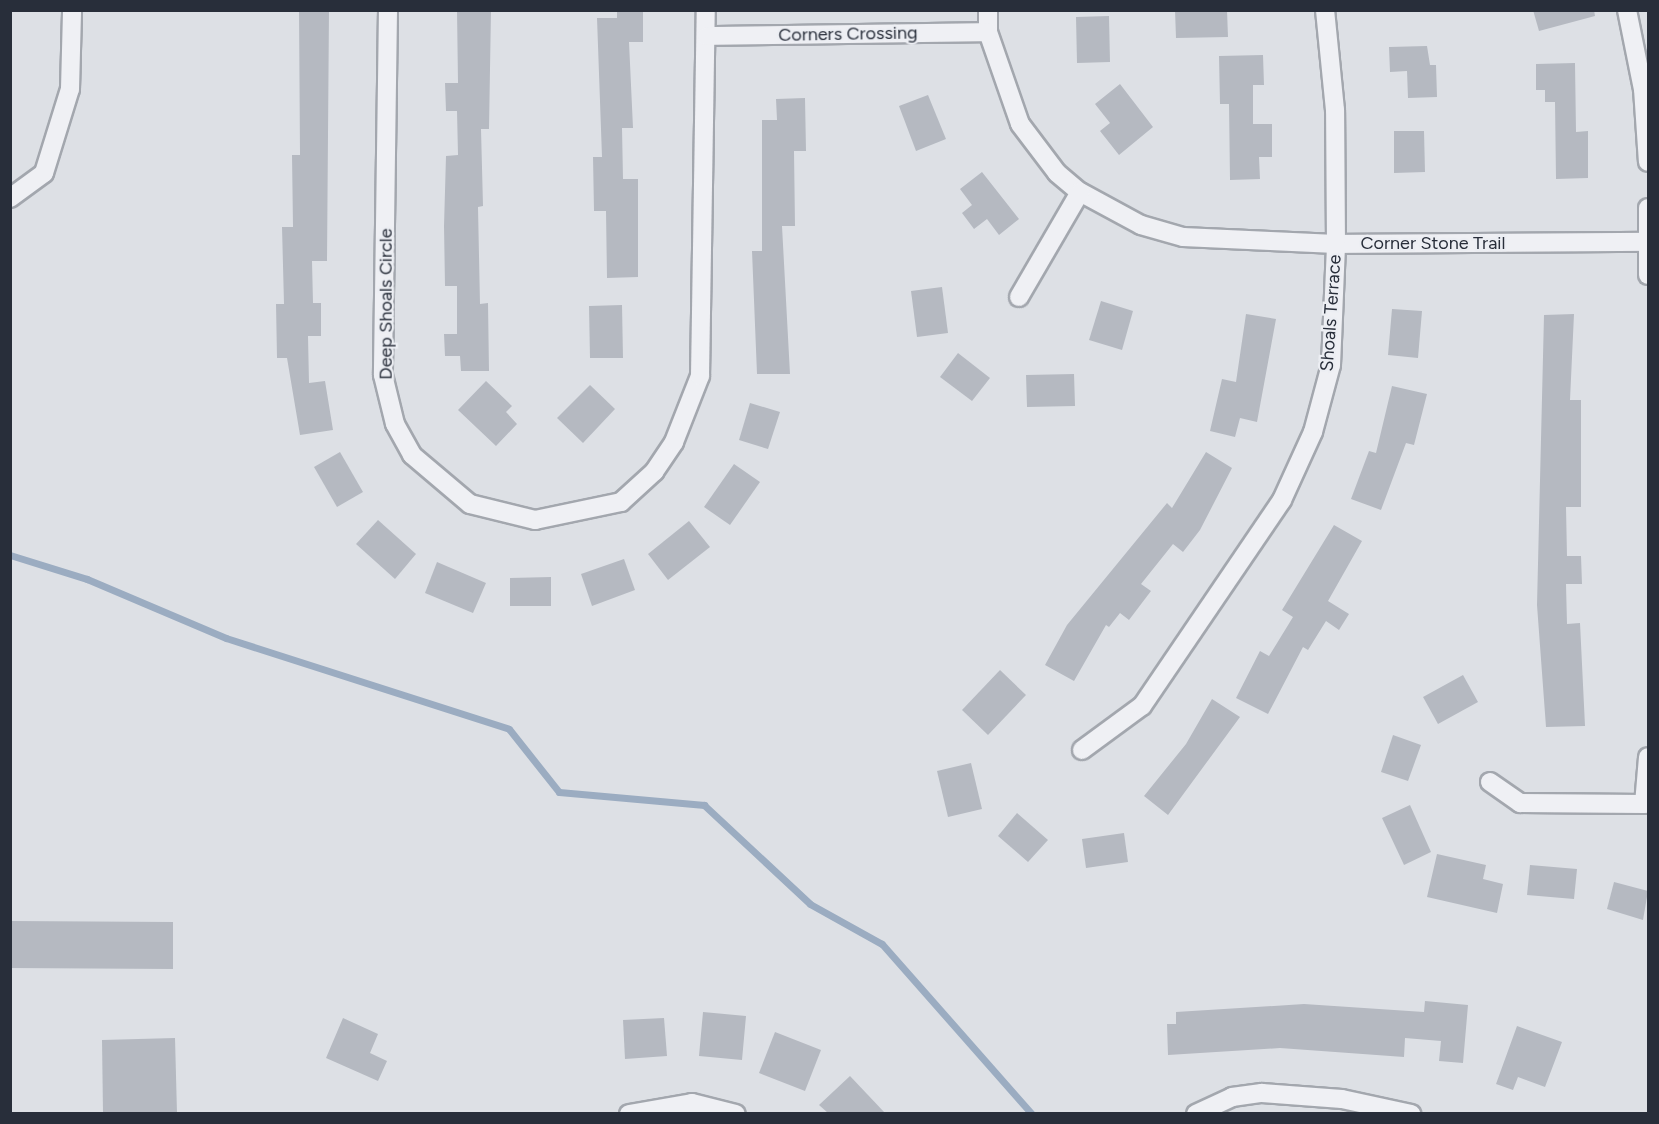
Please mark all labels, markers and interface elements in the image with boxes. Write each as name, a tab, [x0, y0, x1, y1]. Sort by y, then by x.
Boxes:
street label: Corners Crossing	[778, 22, 918, 46]
street label: Deep Shoals Circle	[375, 228, 397, 380]
street label: Corner Stone Trail	[1361, 232, 1505, 254]
street label: Shoals Terrace	[1316, 254, 1346, 372]

